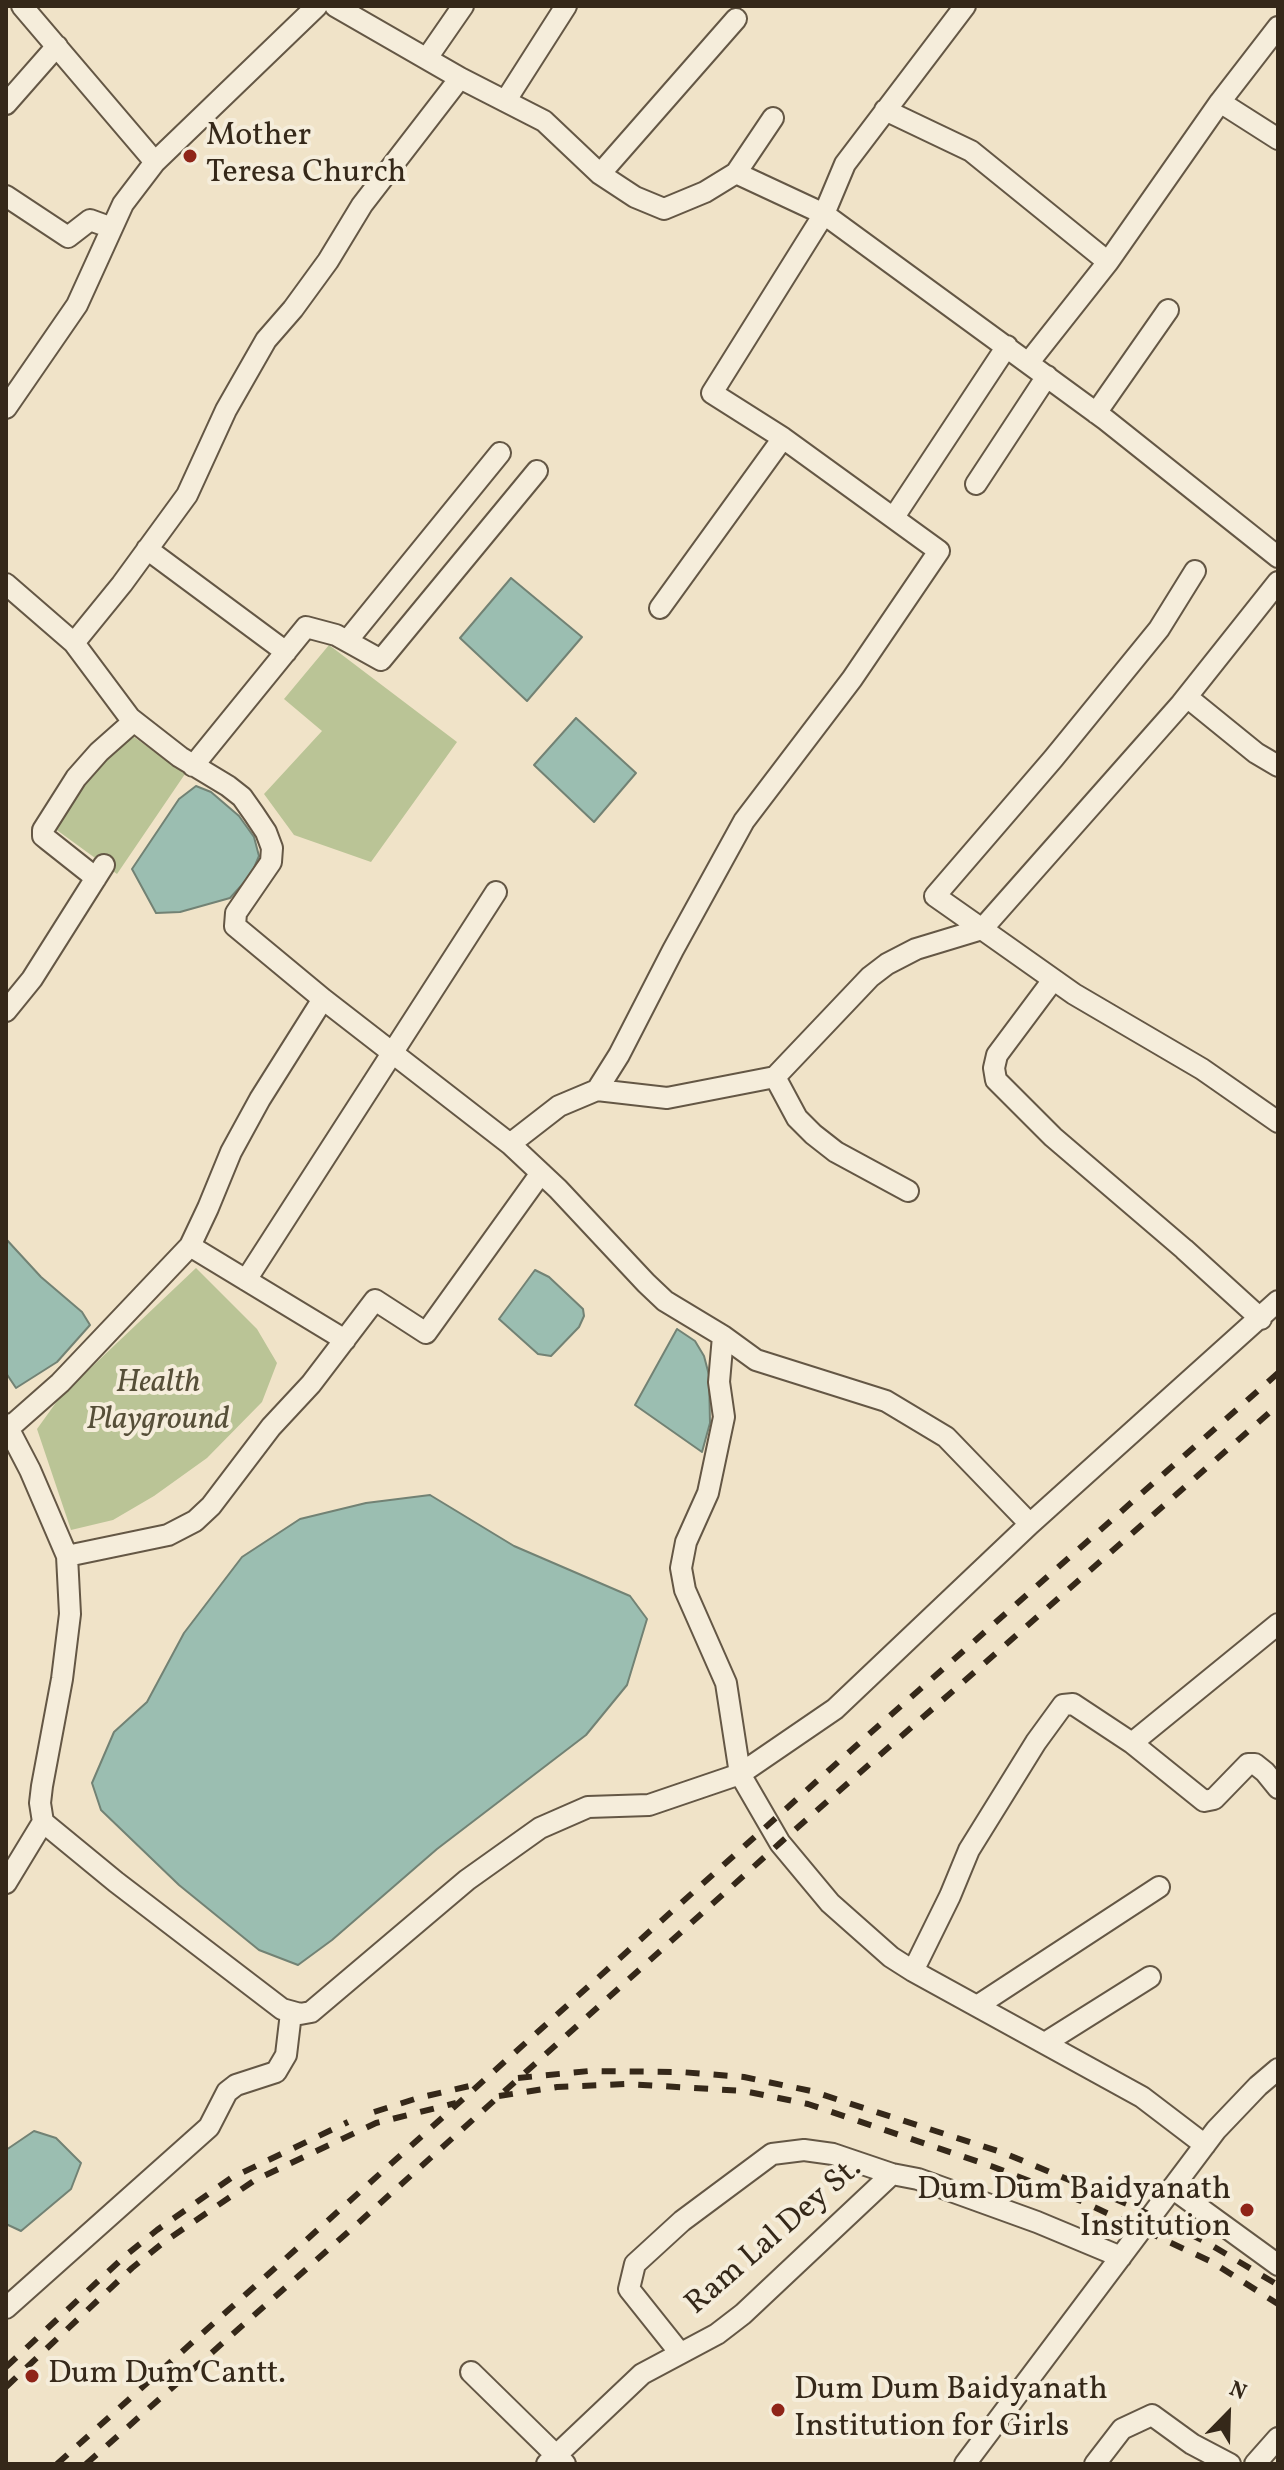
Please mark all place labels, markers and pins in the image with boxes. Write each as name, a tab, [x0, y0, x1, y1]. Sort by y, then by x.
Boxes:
place label: Mother Teresa Church	[206, 119, 406, 194]
marker: Mother Teresa Church	[181, 147, 199, 165]
place label: Dum Dum Baidyanath Institution	[917, 2173, 1231, 2248]
marker: Dum Dum Baidyanath Institution	[1238, 2201, 1256, 2219]
place label: Dum Dum Cantt.	[48, 2357, 286, 2395]
marker: Dum Dum Cantt.	[23, 2367, 41, 2385]
place label: Dum Dum Baidyanath Institution for Girls	[794, 2373, 1108, 2448]
marker: Dum Dum Baidyanath Institution for Girls	[769, 2401, 787, 2419]

